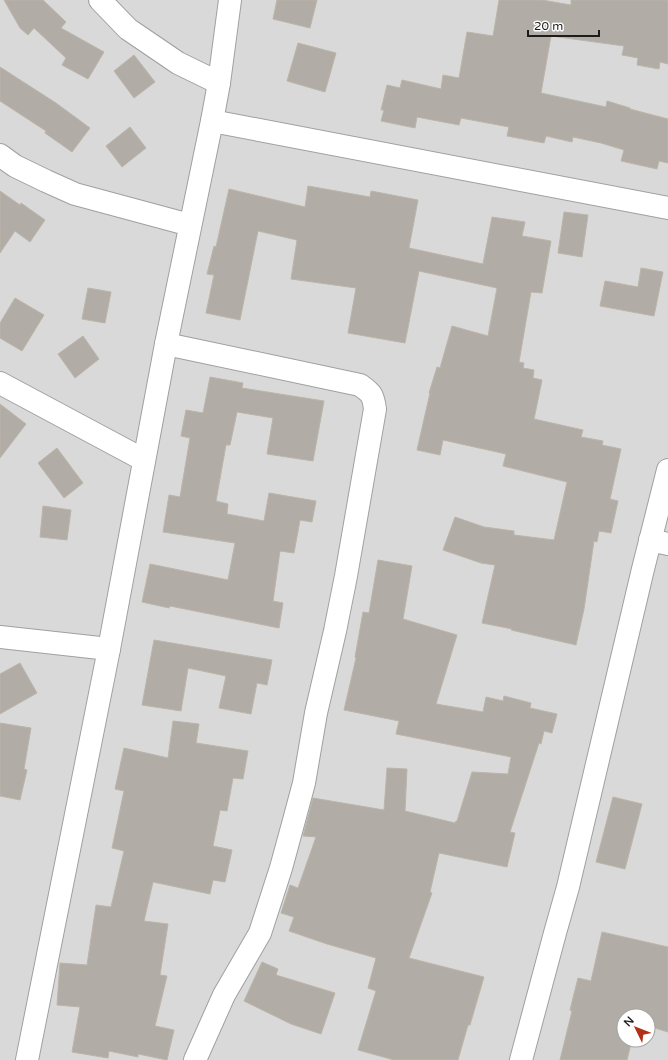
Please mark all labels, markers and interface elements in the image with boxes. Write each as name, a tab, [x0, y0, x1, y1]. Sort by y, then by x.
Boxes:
scale bar	[528, 12, 599, 38]
text: 20 m	[534, 19, 563, 33]
north arrow	[616, 1008, 656, 1048]
text: N	[621, 1014, 637, 1029]

